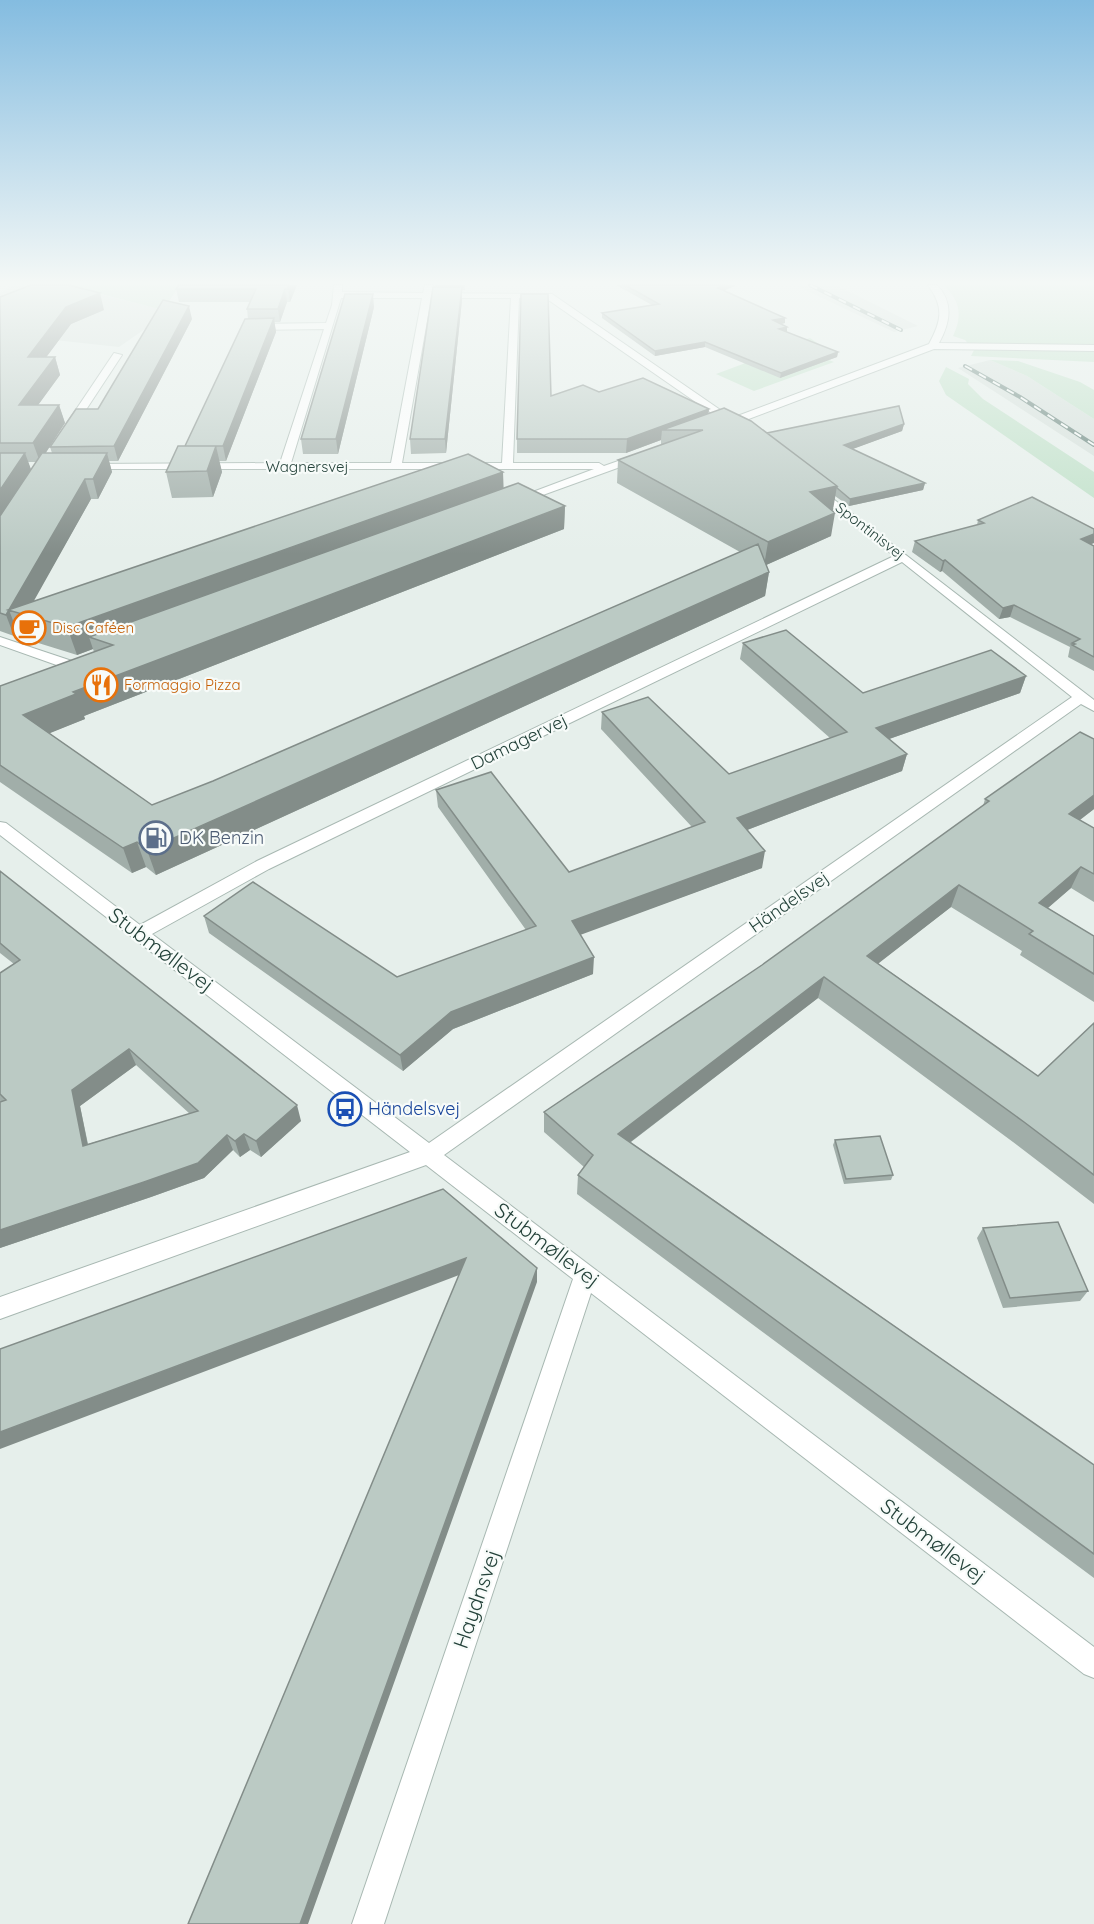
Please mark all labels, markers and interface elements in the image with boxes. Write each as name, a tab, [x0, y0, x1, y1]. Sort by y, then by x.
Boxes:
street label: Wagnersvej	[265, 457, 349, 476]
street label: Spontinisvej	[832, 498, 909, 564]
cafe icon: Disc Caféen	[11, 610, 47, 646]
place label: Disc Caféen	[52, 618, 134, 637]
restaurant icon: Formaggio Pizza	[83, 667, 119, 703]
place label: Formaggio Pizza	[124, 675, 241, 694]
street label: Damagervej	[467, 708, 571, 775]
fuel station icon: DK Benzin	[138, 820, 174, 856]
place label: DK Benzin	[179, 826, 264, 849]
street label: Händelsvej	[744, 866, 833, 938]
street label: Stubmøllevej	[104, 901, 219, 997]
bus stop icon: Händelsvej	[327, 1091, 363, 1127]
place label: Händelsvej	[368, 1097, 460, 1120]
street label: Stubmøllevej	[490, 1196, 605, 1292]
street label: Stubmøllevej	[876, 1492, 991, 1588]
street label: Haydnsvej	[447, 1546, 505, 1652]

